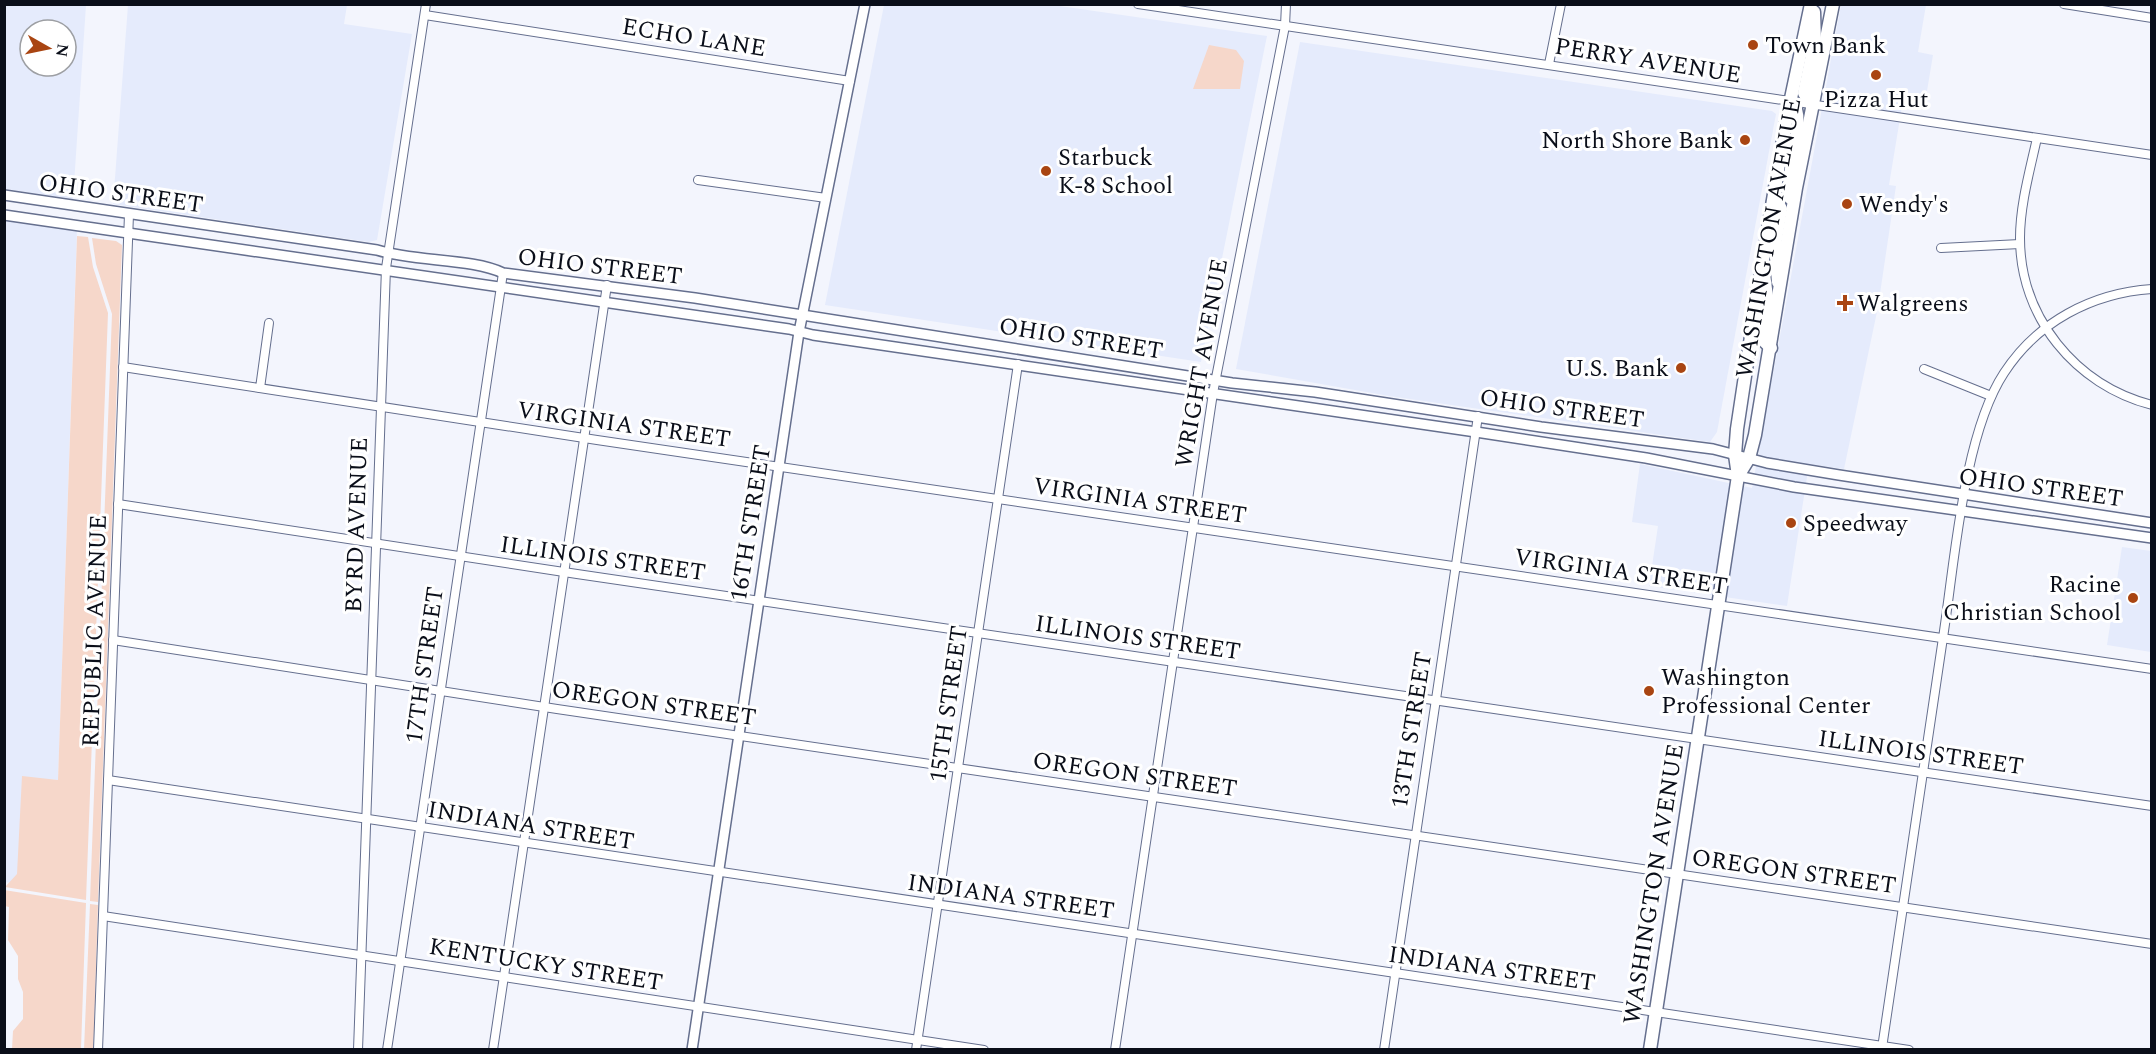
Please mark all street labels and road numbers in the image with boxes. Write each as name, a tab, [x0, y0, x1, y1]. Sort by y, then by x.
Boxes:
street label: ECHO LANE	[619, 9, 768, 67]
street label: PERRY AVENUE	[1552, 28, 1744, 94]
street label: WASHINGTON AVENUE	[1727, 95, 1811, 381]
street label: OHIO STREET	[36, 165, 205, 223]
street label: OHIO STREET	[515, 239, 684, 295]
street label: WRIGHT AVENUE	[1166, 256, 1238, 471]
street label: OHIO STREET	[996, 308, 1166, 370]
street label: OHIO STREET	[1477, 380, 1646, 438]
street label: VIRGINIA STREET	[515, 392, 733, 458]
street label: BYRD AVENUE	[336, 436, 378, 614]
street label: 16TH STREET	[721, 442, 781, 604]
street label: OHIO STREET	[1956, 459, 2125, 517]
street label: VIRGINIA STREET	[1031, 468, 1249, 534]
street label: REPUBLIC AVENUE	[73, 514, 117, 748]
street label: ILLINOIS STREET	[498, 527, 708, 591]
street label: VIRGINIA STREET	[1512, 539, 1730, 605]
street label: 17TH STREET	[396, 584, 454, 746]
street label: ILLINOIS STREET	[1033, 606, 1243, 670]
street label: 15TH STREET	[920, 623, 978, 785]
street label: 13TH STREET	[1382, 649, 1442, 811]
street label: OREGON STREET	[549, 672, 758, 736]
street label: ILLINOIS STREET	[1816, 721, 2026, 785]
street label: WASHINGTON AVENUE	[1614, 741, 1694, 1027]
street label: OREGON STREET	[1030, 743, 1239, 807]
street label: INDIANA STREET	[425, 792, 637, 860]
street label: OREGON STREET	[1689, 840, 1898, 904]
street label: INDIANA STREET	[905, 865, 1117, 929]
street label: KENTUCKY STREET	[426, 929, 665, 1001]
street label: INDIANA STREET	[1386, 937, 1598, 1001]

